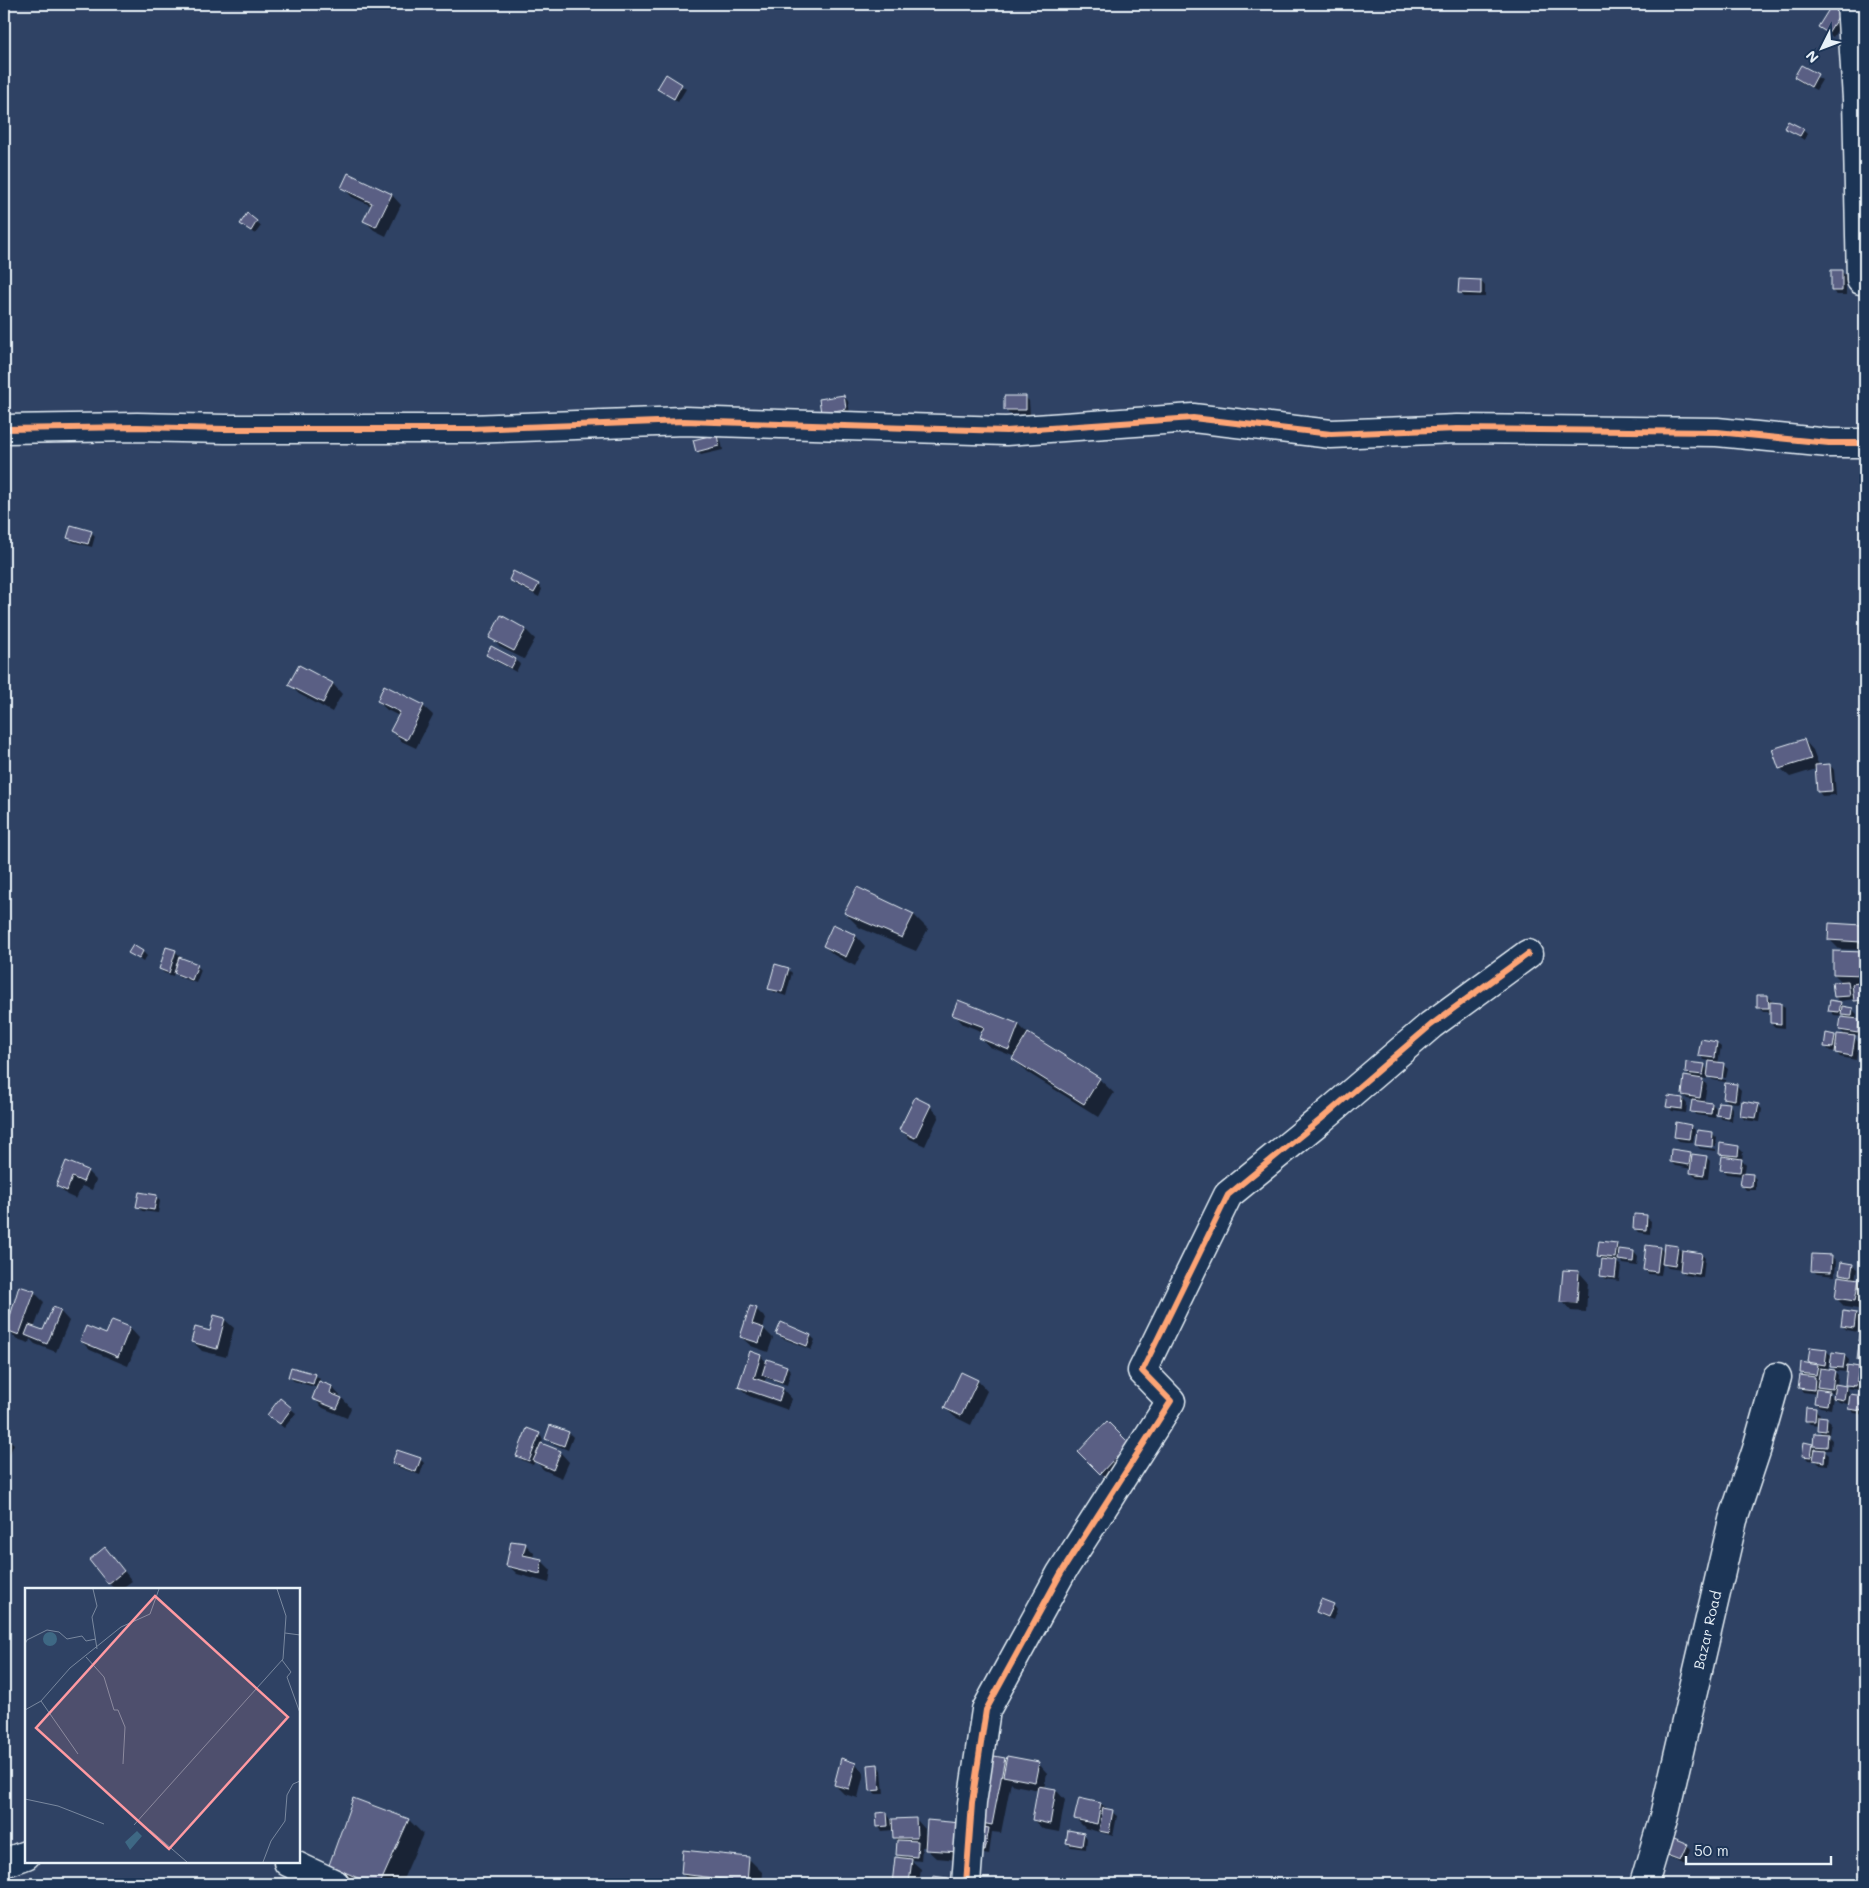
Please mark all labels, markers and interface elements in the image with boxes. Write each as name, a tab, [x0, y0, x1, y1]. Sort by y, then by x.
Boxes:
north arrow	[1796, 22, 1846, 72]
text: N	[1801, 47, 1823, 67]
inset map	[25, 1588, 300, 1863]
street label: Bazar Road	[1689, 1589, 1725, 1671]
scale bar	[1686, 1833, 1832, 1865]
text: 50 m	[1694, 1840, 1729, 1860]

